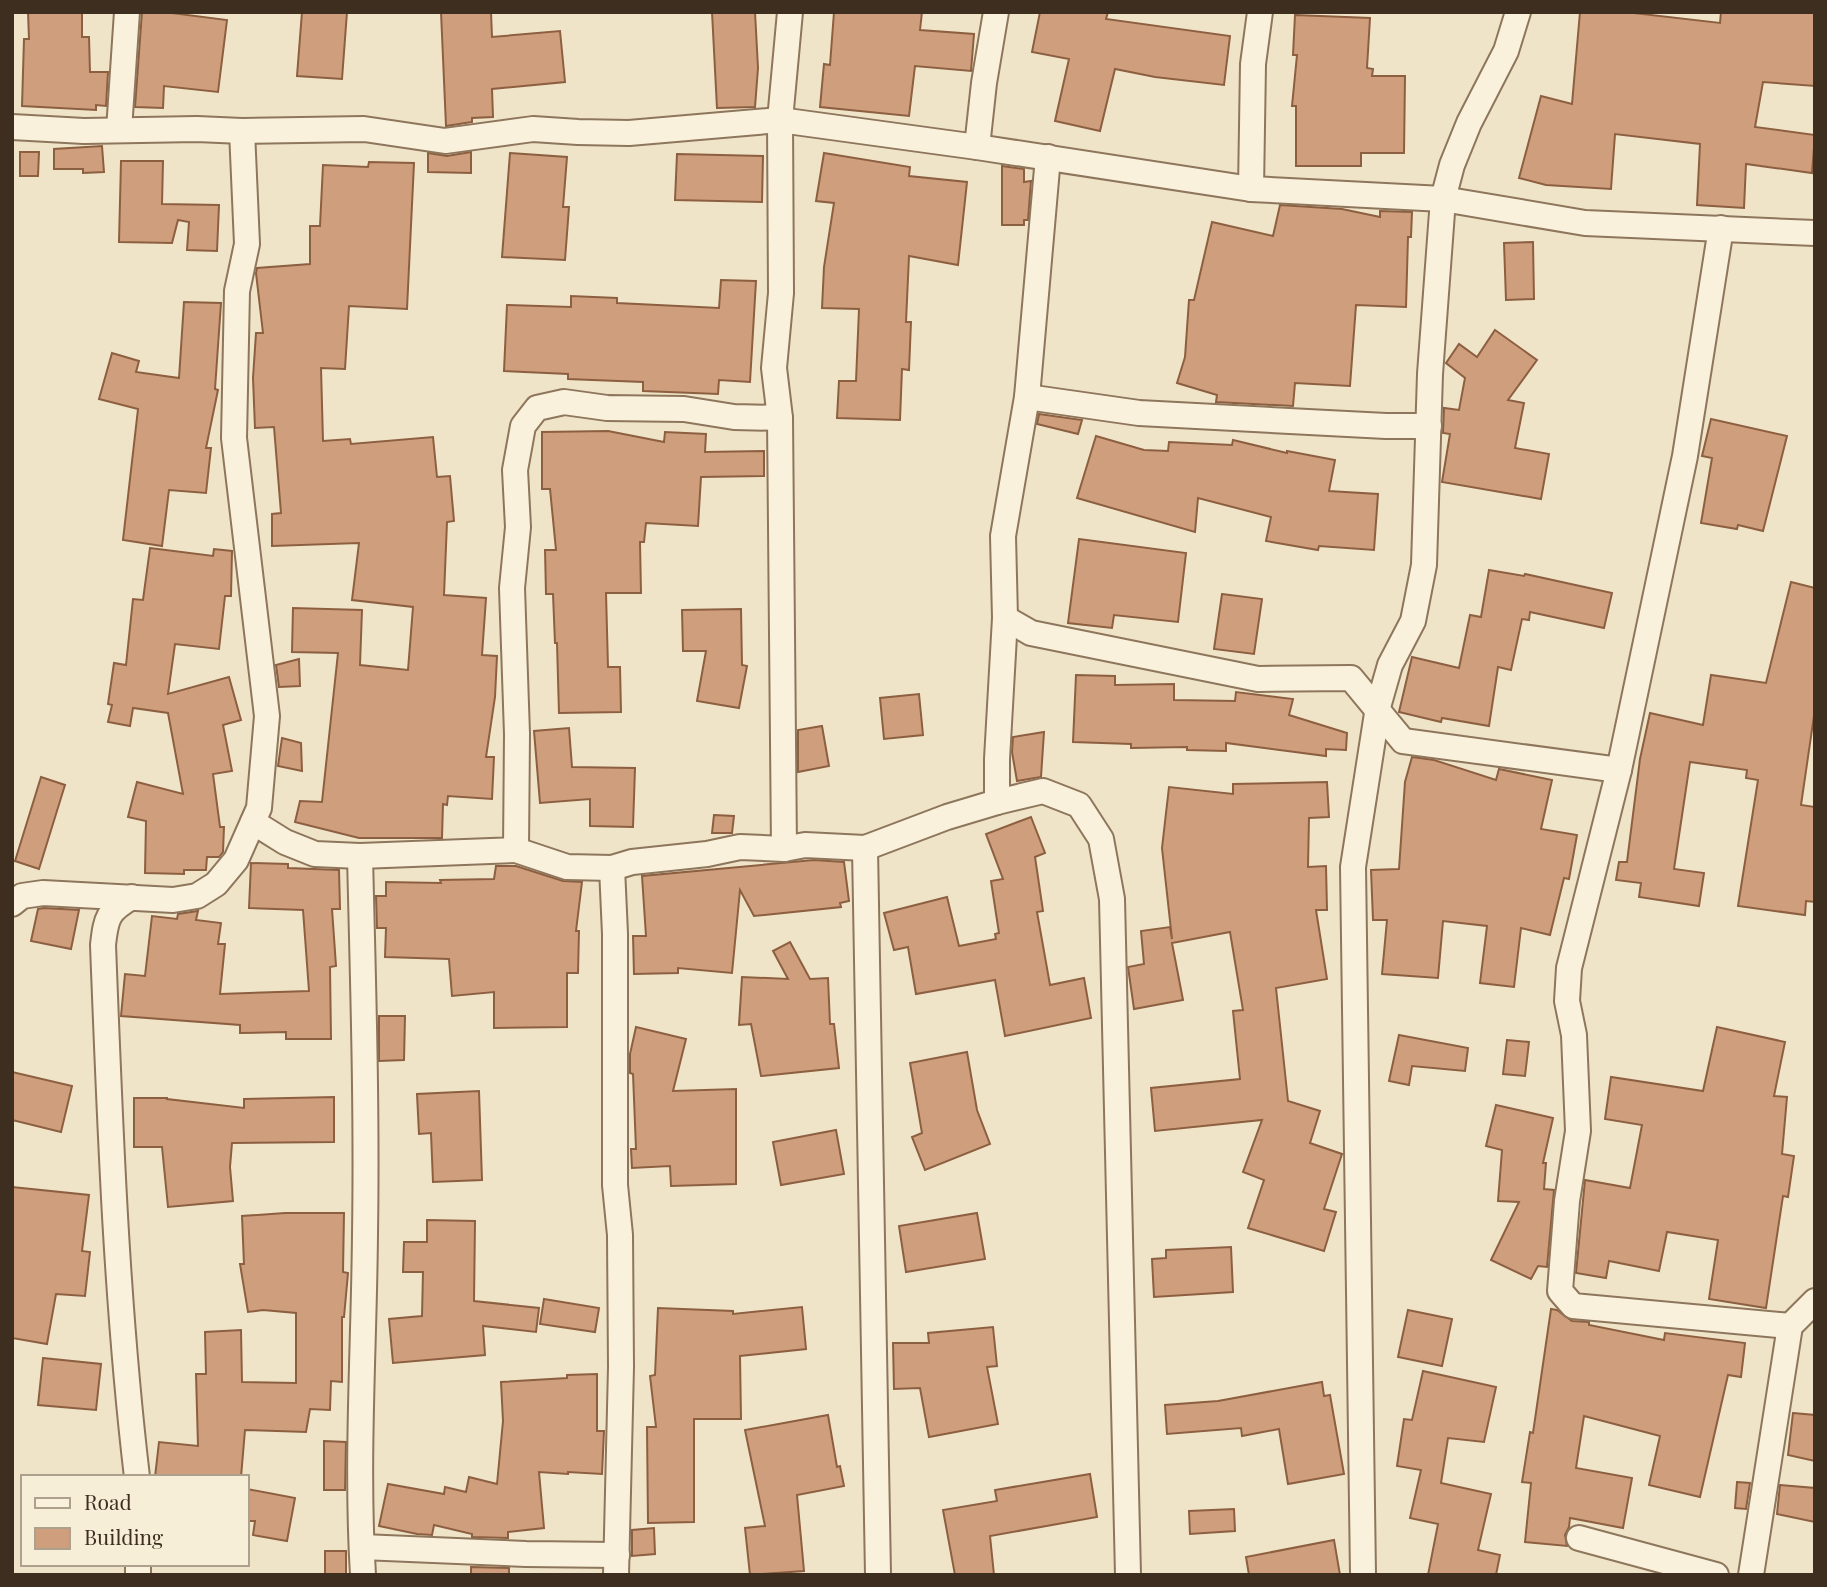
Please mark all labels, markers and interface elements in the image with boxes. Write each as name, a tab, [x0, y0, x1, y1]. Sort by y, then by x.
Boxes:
legend	[21, 1475, 248, 1566]
text: Road	[84, 1487, 132, 1515]
text: Building	[84, 1522, 163, 1550]

